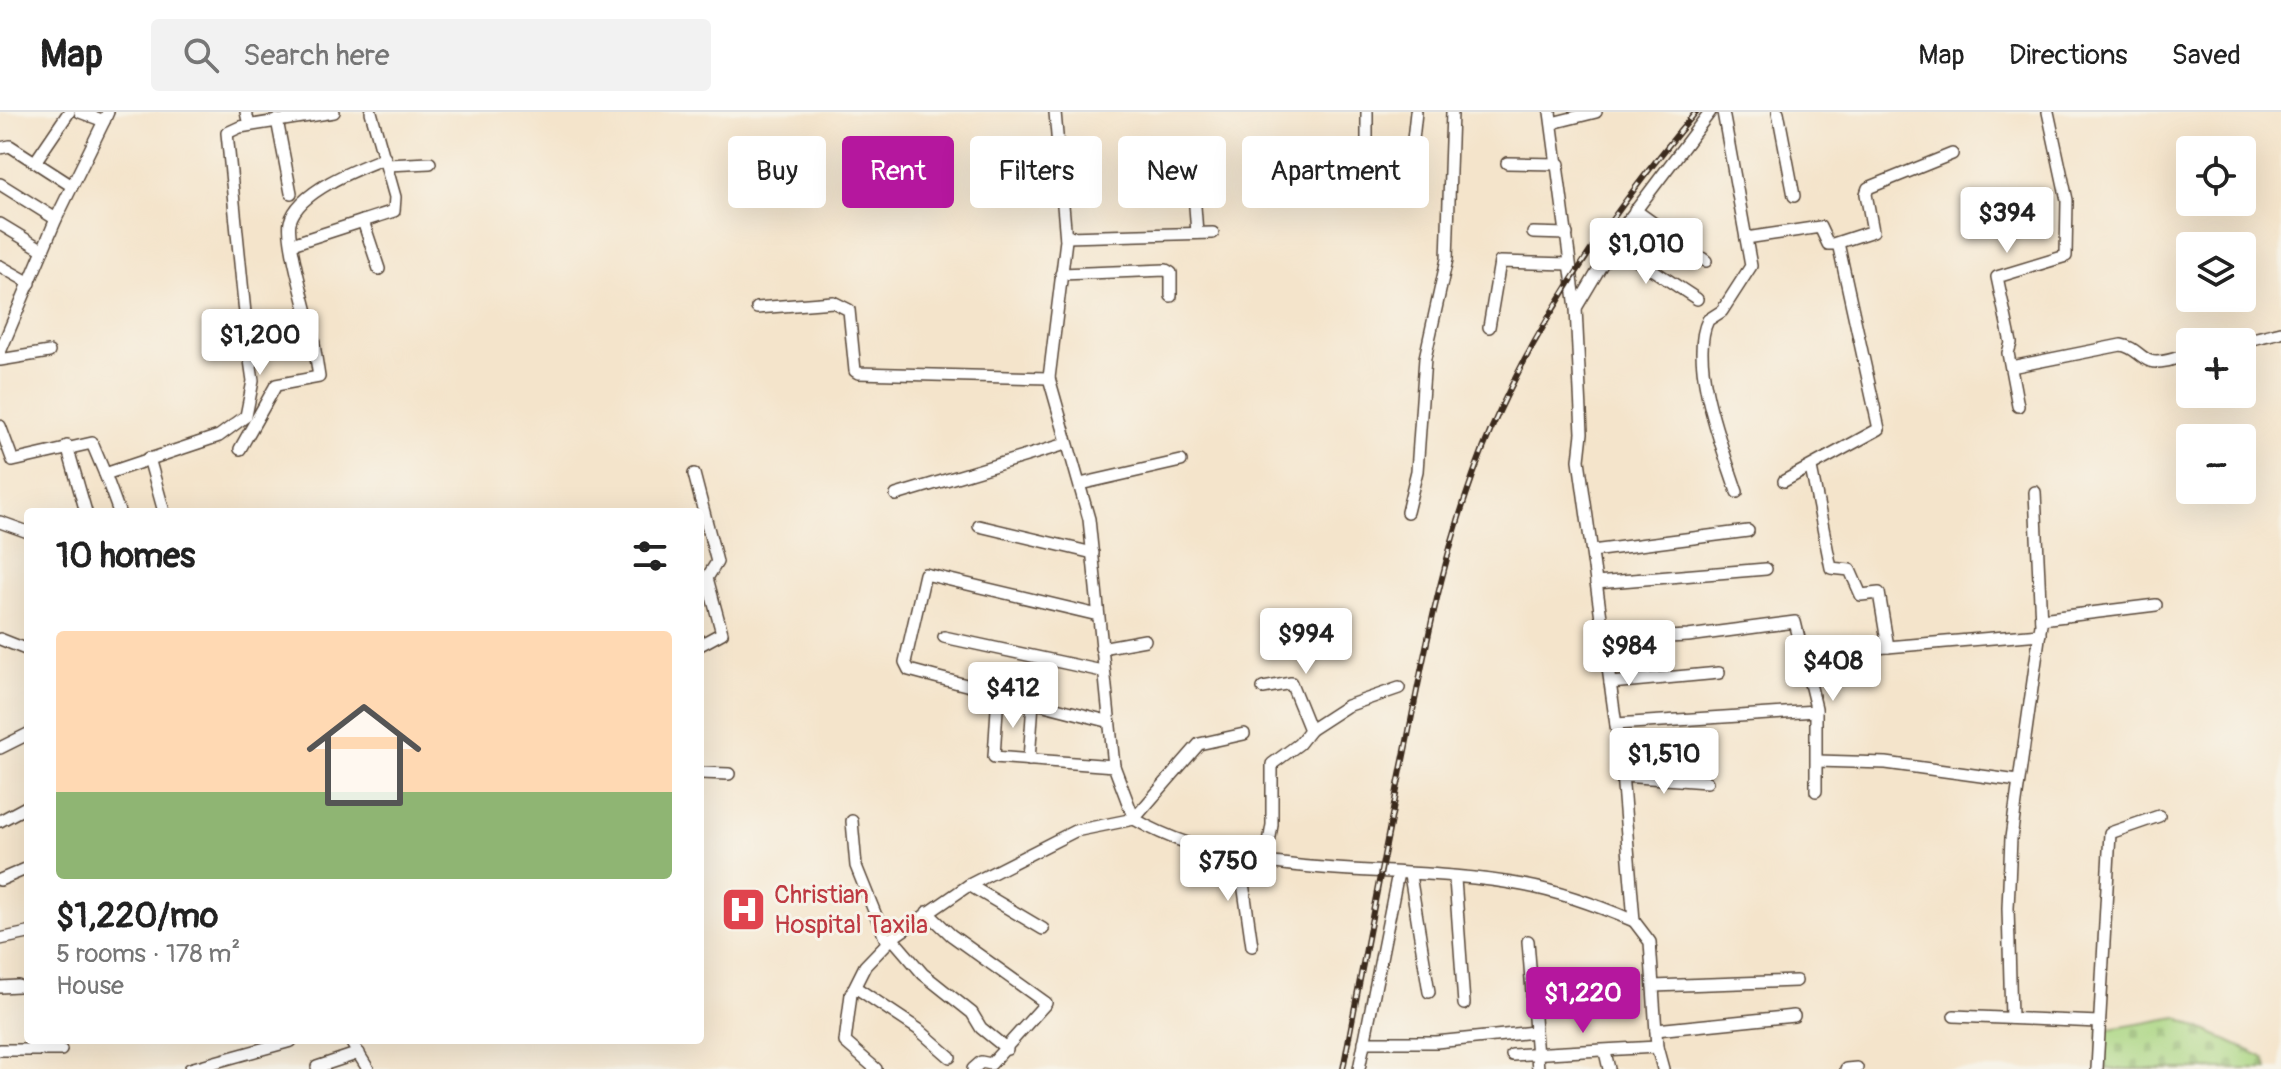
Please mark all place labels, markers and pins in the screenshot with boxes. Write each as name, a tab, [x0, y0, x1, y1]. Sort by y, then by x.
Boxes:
pin: $394	[1960, 187, 2054, 255]
pin: $1,010	[1581, 218, 1711, 286]
pin: $1,200	[195, 309, 325, 377]
pin: $994	[1259, 608, 1353, 676]
pin: $984	[1582, 620, 1676, 688]
pin: $408	[1786, 635, 1880, 703]
pin: $412	[966, 662, 1060, 730]
pin: $1,510	[1599, 728, 1729, 796]
pin: $750	[1181, 835, 1275, 903]
place label: Christian Hospital Taxila	[774, 879, 928, 941]
hospital icon: Christian Hospital Taxila	[719, 885, 767, 933]
pin: $1,220	[1518, 967, 1648, 1035]

